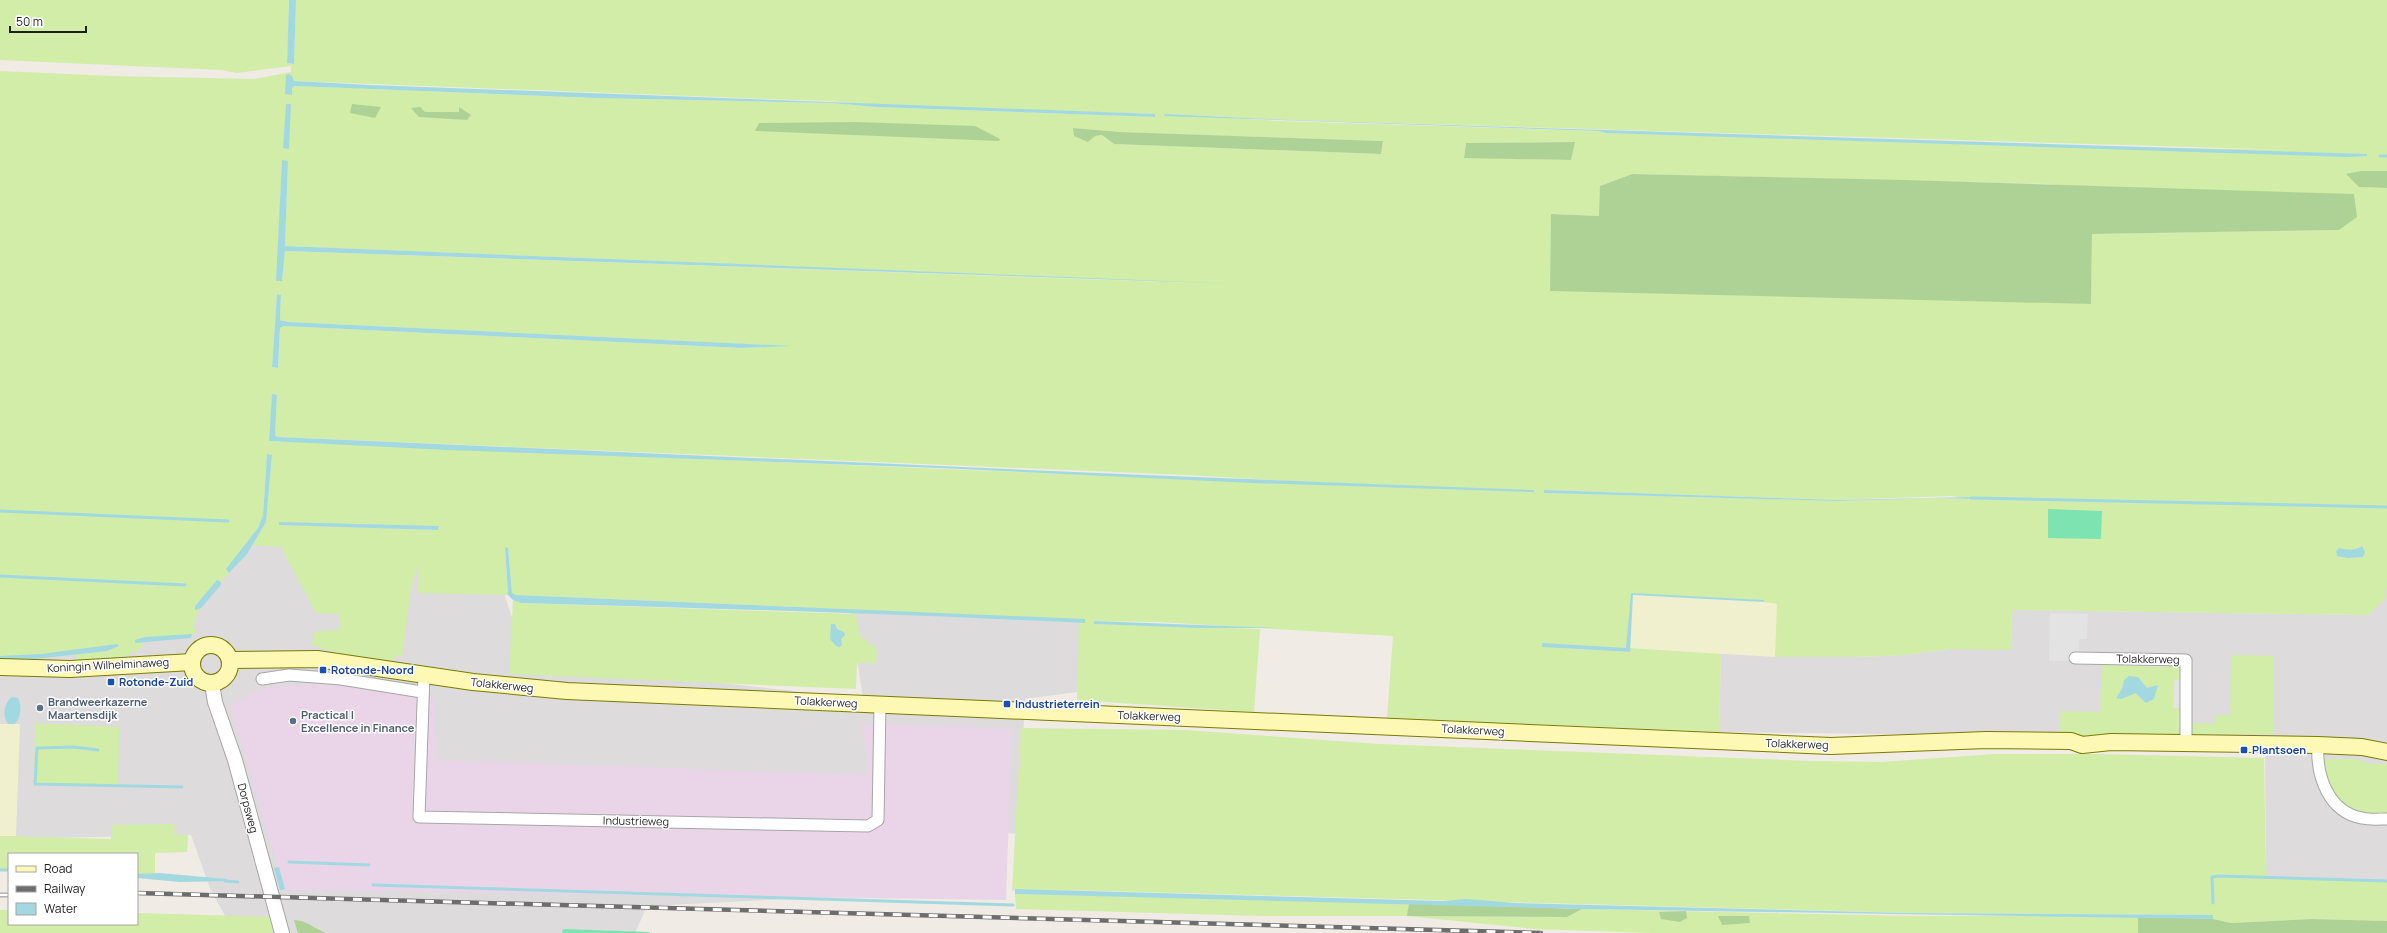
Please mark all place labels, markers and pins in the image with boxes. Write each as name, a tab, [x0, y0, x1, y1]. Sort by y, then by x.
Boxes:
place label: Rotonde-Noord	[331, 662, 414, 677]
marker: Rotonde-Noord	[318, 665, 328, 675]
place label: Rotonde-Zuid	[119, 674, 193, 689]
marker: Rotonde-Zuid	[106, 677, 116, 687]
place label: Brandweerkazerne Maartensdijk	[48, 694, 148, 722]
place label: Industrieterrein	[1015, 696, 1100, 711]
marker: Industrieterrein	[1002, 699, 1012, 709]
marker: Brandweerkazerne Maartensdijk	[35, 703, 45, 713]
place label: Practical | Excellence in Finance	[301, 707, 415, 735]
marker: Practical | Excellence in Finance	[288, 716, 298, 726]
place label: Plantsoen	[2252, 742, 2306, 757]
marker: Plantsoen	[2239, 745, 2249, 755]

